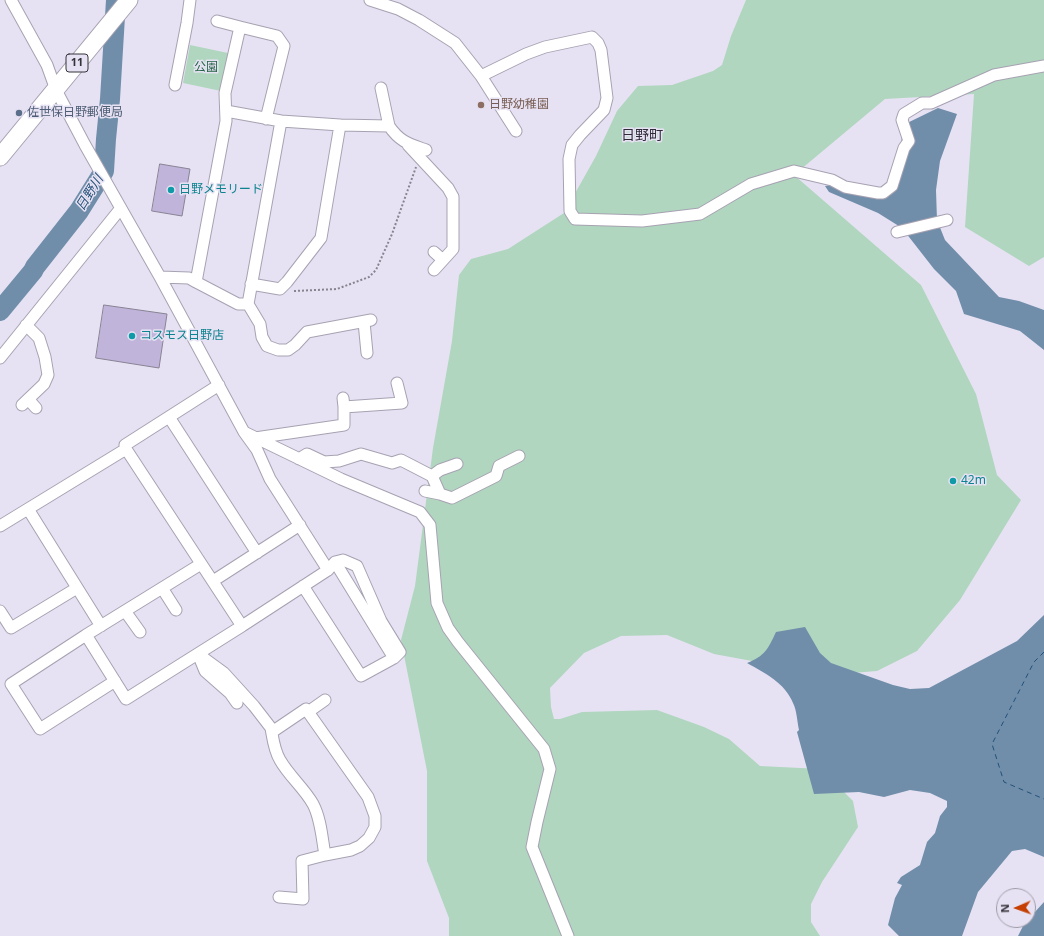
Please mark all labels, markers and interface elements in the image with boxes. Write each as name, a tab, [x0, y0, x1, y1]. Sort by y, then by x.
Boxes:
road number: 11	[66, 54, 88, 72]
park label: 公園	[194, 61, 218, 75]
place label: 日野幼稚園	[489, 98, 549, 112]
marker: 日野幼稚園	[476, 100, 486, 110]
place label: 佐世保日野郵便局	[27, 106, 123, 120]
marker: 佐世保日野郵便局	[14, 108, 24, 118]
district label: 日野町	[621, 128, 663, 144]
water label: 日野川	[73, 172, 107, 214]
place label: 日野メモリード	[179, 183, 263, 197]
marker: 日野メモリード	[166, 185, 176, 195]
place label: コスモス日野店	[140, 329, 224, 343]
marker: コスモス日野店	[127, 331, 137, 341]
place label: 42m	[961, 474, 986, 488]
marker: 42m	[948, 476, 958, 486]
north arrow	[996, 888, 1036, 928]
text: N	[997, 904, 1012, 913]

